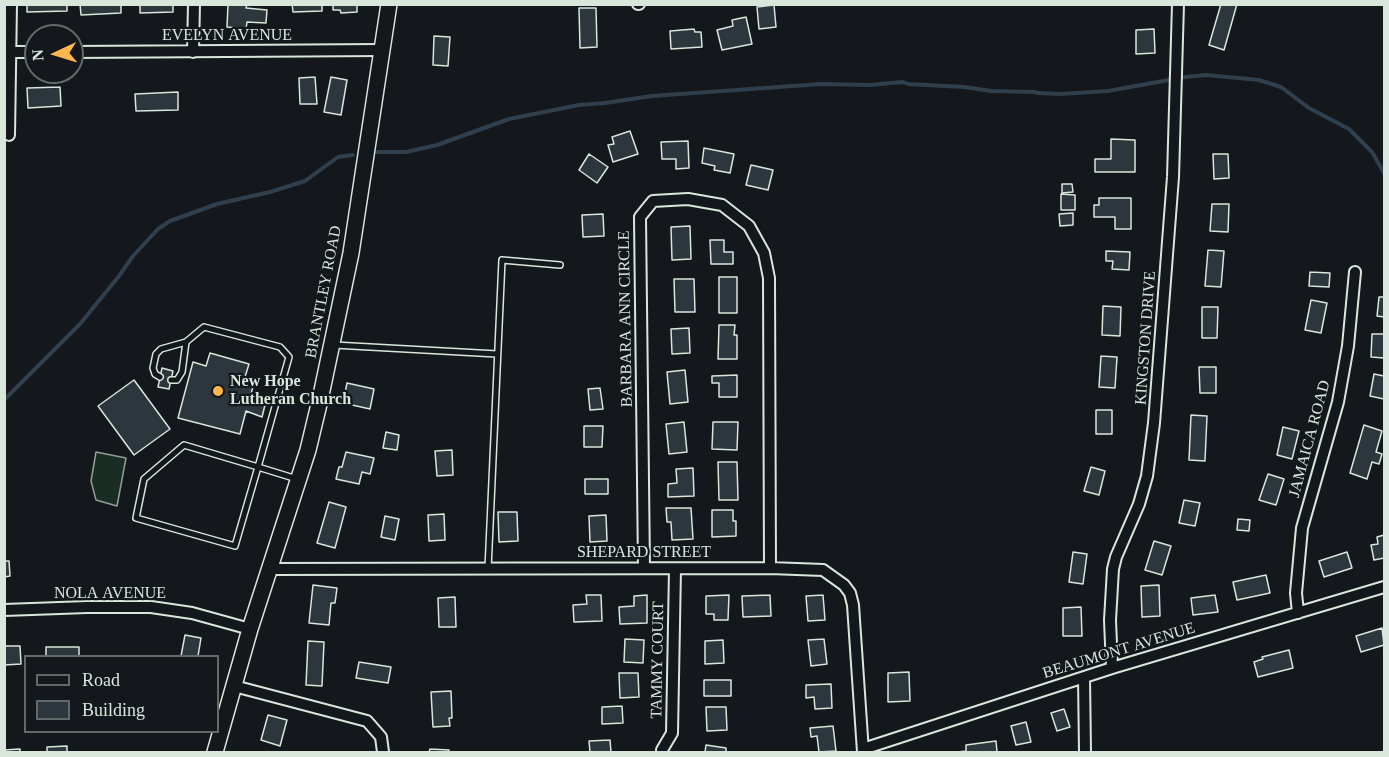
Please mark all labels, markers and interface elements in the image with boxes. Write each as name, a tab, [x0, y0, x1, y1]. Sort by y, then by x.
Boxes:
north arrow	[24, 24, 84, 84]
street label: EVELYN AVENUE	[162, 26, 292, 46]
text: N	[29, 49, 46, 62]
street label: BRANTLEY ROAD	[302, 224, 346, 360]
street label: BARBARA ANN CIRCLE	[615, 230, 637, 408]
street label: KINGSTON DRIVE	[1132, 270, 1160, 406]
place label: New Hope Lutheran Church	[230, 372, 351, 410]
street label: JAMAICA ROAD	[1285, 378, 1335, 500]
marker: New Hope Lutheran Church	[211, 384, 225, 398]
street label: SHEPARD STREET	[577, 543, 711, 563]
street label: NOLA AVENUE	[54, 584, 166, 604]
street label: TAMMY COURT	[647, 601, 669, 719]
street label: BEAUMONT AVENUE	[1040, 619, 1198, 683]
legend	[24, 655, 219, 733]
text: Road	[82, 670, 120, 690]
text: Building	[82, 700, 145, 720]

